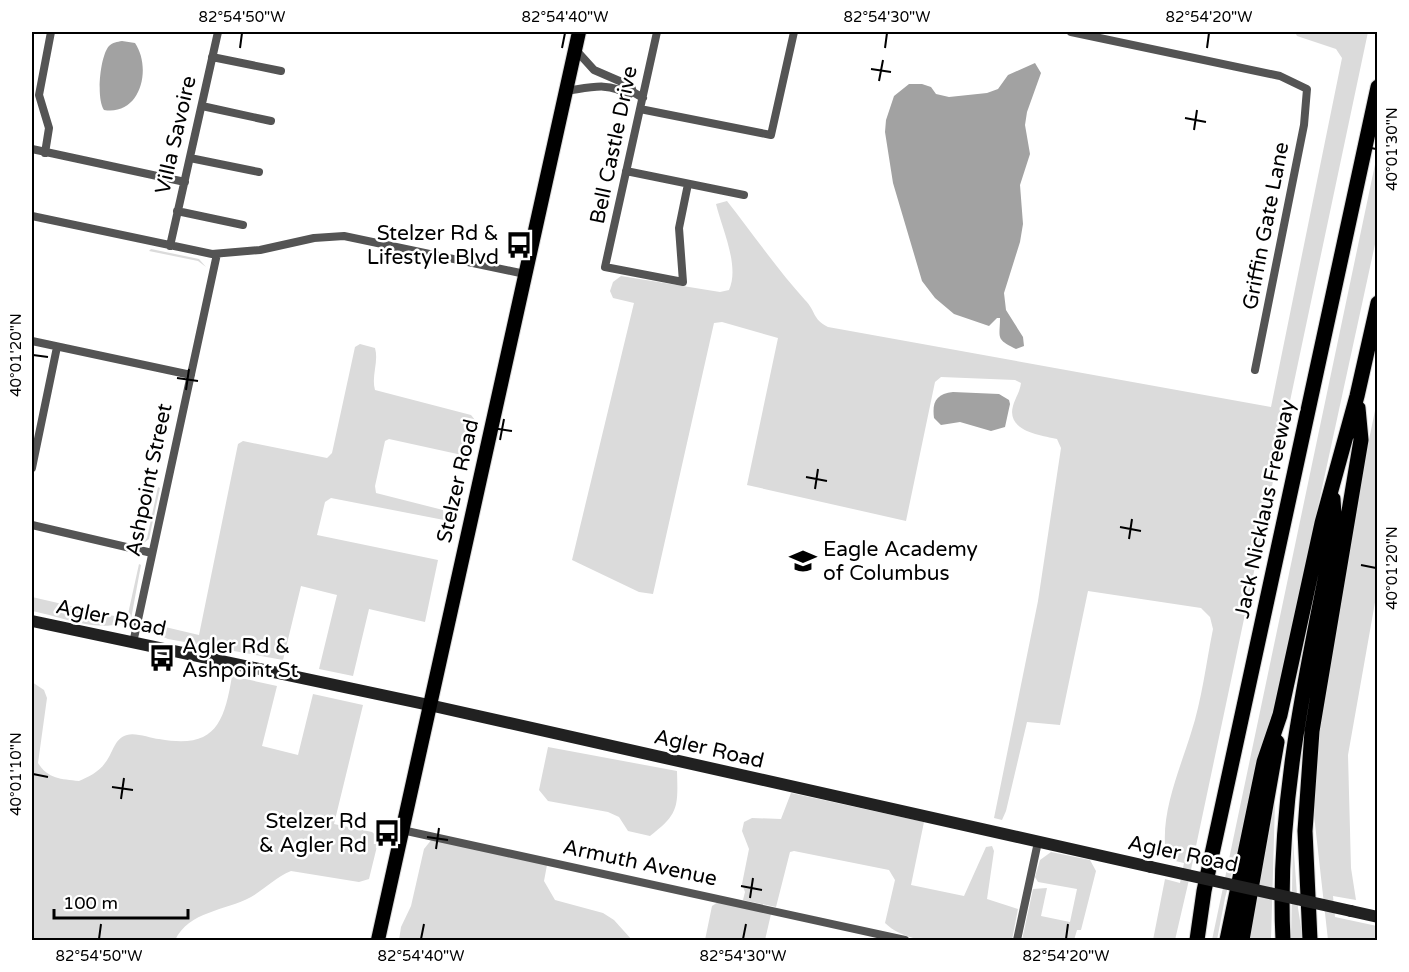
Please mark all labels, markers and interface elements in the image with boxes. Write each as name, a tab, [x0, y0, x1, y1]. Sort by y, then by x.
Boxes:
text: 82°54'50"W	[199, 8, 285, 26]
text: 82°54'40"W	[522, 8, 608, 26]
text: 82°54'30"W	[844, 8, 930, 26]
text: 82°54'20"W	[1166, 8, 1252, 26]
street label: Bell Castle Drive	[585, 64, 643, 226]
street label: Villa Savoire	[150, 73, 202, 197]
text: 40°01'30"N	[1383, 107, 1401, 191]
street label: Griffin Gate Lane	[1237, 140, 1295, 312]
place label: Stelzer Rd & Lifestyle Blvd	[367, 221, 499, 270]
bus stop icon: Stelzer Rd & Lifestyle Blvd	[504, 230, 534, 260]
text: 40°01'20"N	[7, 313, 25, 397]
street label: Jack Nicklaus Freeway	[1230, 398, 1300, 620]
street label: Ashpoint Street	[121, 401, 177, 559]
street label: Stelzer Road	[432, 417, 484, 545]
text: 40°01'20"N	[1383, 526, 1401, 610]
place label: Eagle Academy of Columbus	[823, 537, 978, 586]
school or university icon: Eagle Academy of Columbus	[788, 546, 818, 576]
street label: Agler Road	[54, 594, 168, 642]
place label: Agler Rd & Ashpoint St	[182, 634, 298, 683]
bus stop icon: Agler Rd & Ashpoint St	[147, 643, 177, 673]
street label: Agler Road	[652, 724, 766, 774]
text: 40°01'10"N	[7, 732, 25, 816]
place label: Stelzer Rd & Agler Rd	[259, 809, 367, 858]
bus stop icon: Stelzer Rd & Agler Rd	[372, 818, 402, 848]
street label: Agler Road	[1126, 830, 1240, 878]
street label: Armuth Avenue	[561, 834, 719, 892]
scale bar	[54, 882, 188, 920]
text: 100 m	[63, 892, 118, 914]
text: 82°54'50"W	[56, 947, 142, 965]
text: 82°54'40"W	[378, 947, 464, 965]
text: 82°54'30"W	[700, 947, 786, 965]
text: 82°54'20"W	[1023, 947, 1109, 965]

